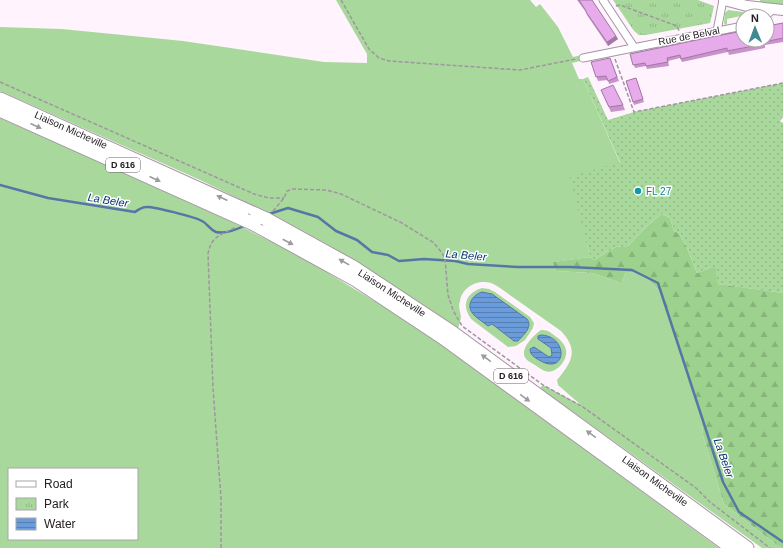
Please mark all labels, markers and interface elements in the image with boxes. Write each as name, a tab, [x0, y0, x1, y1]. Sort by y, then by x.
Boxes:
north arrow	[735, 8, 775, 48]
text: N	[751, 12, 759, 24]
street label: Rue de Belval	[657, 25, 721, 47]
street label: Liaison Micheville	[33, 109, 109, 151]
one-way arrow	[30, 123, 41, 129]
road number: D 616	[106, 158, 140, 172]
one-way arrow	[149, 176, 160, 182]
marker: FL 27	[633, 186, 643, 196]
place label: FL 27	[646, 186, 672, 197]
water label: La Beler	[87, 191, 130, 209]
one-way arrow	[216, 195, 227, 201]
one-way arrow	[282, 239, 294, 246]
water label: La Beler	[445, 247, 488, 263]
one-way arrow	[338, 259, 349, 265]
street label: Liaison Micheville	[356, 267, 428, 319]
one-way arrow	[481, 353, 492, 362]
road number: D 616	[494, 369, 528, 383]
one-way arrow	[520, 394, 531, 402]
one-way arrow	[586, 430, 597, 438]
water label: La Beler	[712, 437, 737, 481]
street label: Liaison Micheville	[620, 454, 690, 509]
legend	[8, 468, 138, 540]
text: Road	[44, 477, 73, 491]
text: Park	[44, 497, 70, 511]
text: Water	[44, 517, 76, 531]

